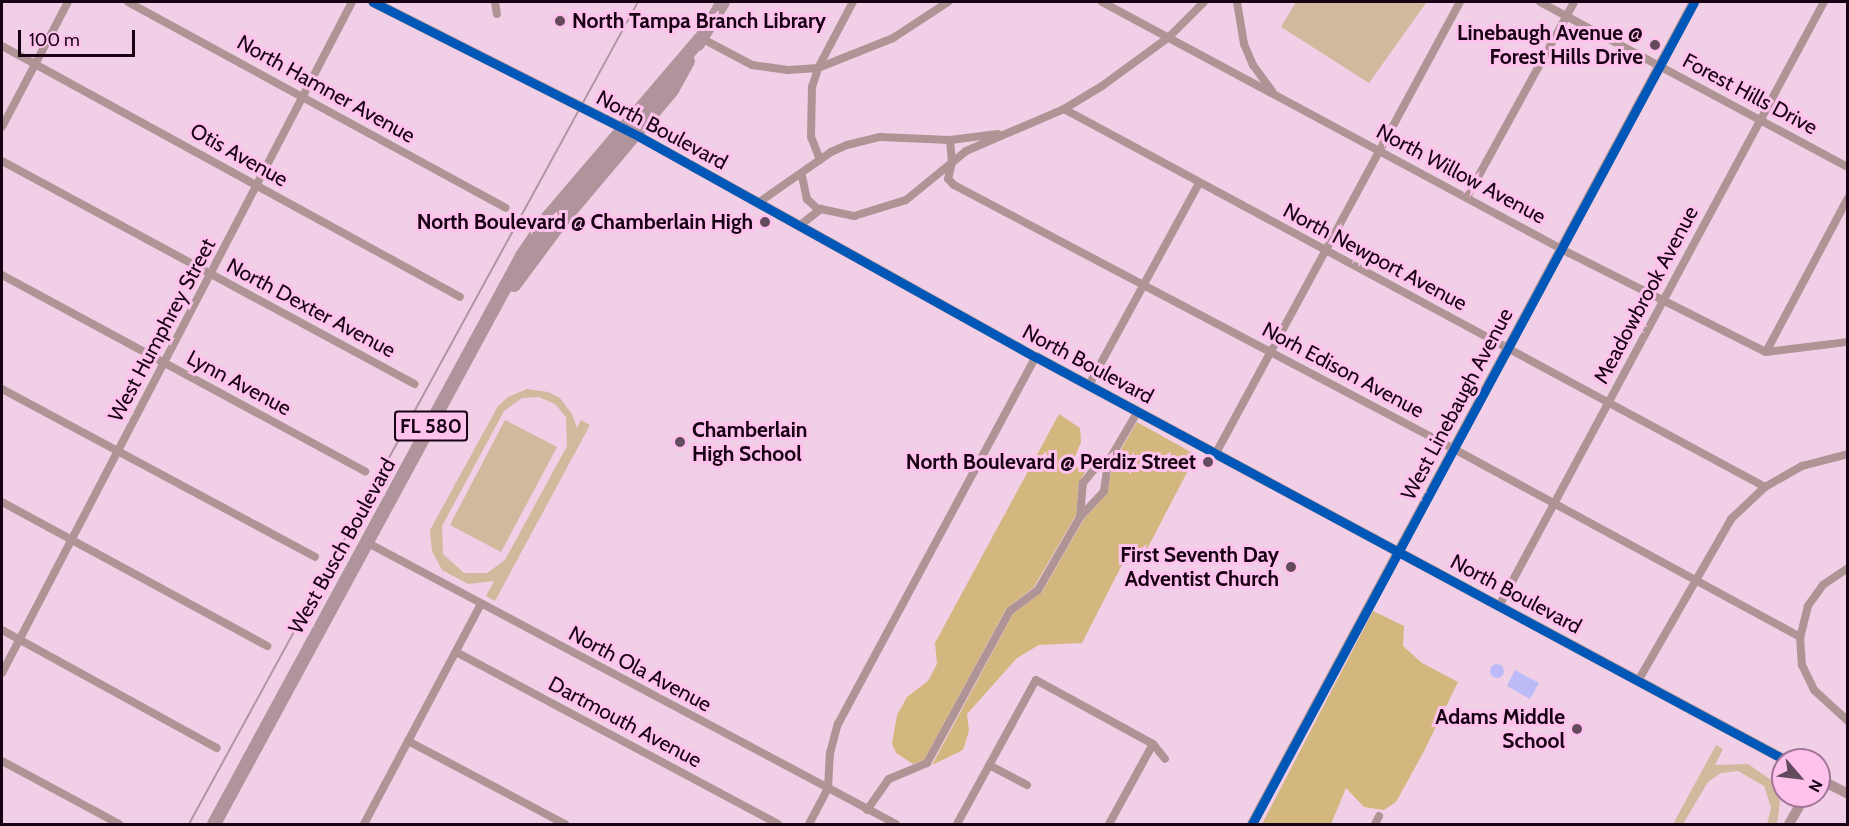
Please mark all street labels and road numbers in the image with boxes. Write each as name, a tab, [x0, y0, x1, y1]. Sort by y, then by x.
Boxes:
street label: North Hamner Avenue	[233, 30, 419, 148]
street label: Forest Hills Drive	[1678, 48, 1822, 140]
street label: North Boulevard	[592, 85, 732, 175]
street label: Otis Avenue	[186, 118, 292, 192]
street label: North Willow Avenue	[1372, 119, 1550, 229]
street label: North Newport Avenue	[1279, 198, 1471, 316]
street label: Meadowbrook Avenue	[1588, 202, 1704, 388]
street label: West Humphrey Street	[103, 234, 221, 426]
street label: North Dexter Avenue	[222, 253, 400, 363]
street label: West Linebaugh Avenue	[1396, 304, 1518, 504]
street label: Norh Edison Avenue	[1258, 317, 1428, 423]
street label: North Boulevard	[1018, 319, 1158, 409]
street label: Lynn Avenue	[183, 345, 295, 421]
road number: FL 580	[394, 409, 468, 443]
street label: West Busch Boulevard	[283, 454, 401, 638]
street label: North Boulevard	[1446, 549, 1586, 639]
street label: North Ola Avenue	[564, 621, 716, 717]
street label: Dartmouth Avenue	[544, 671, 706, 773]

